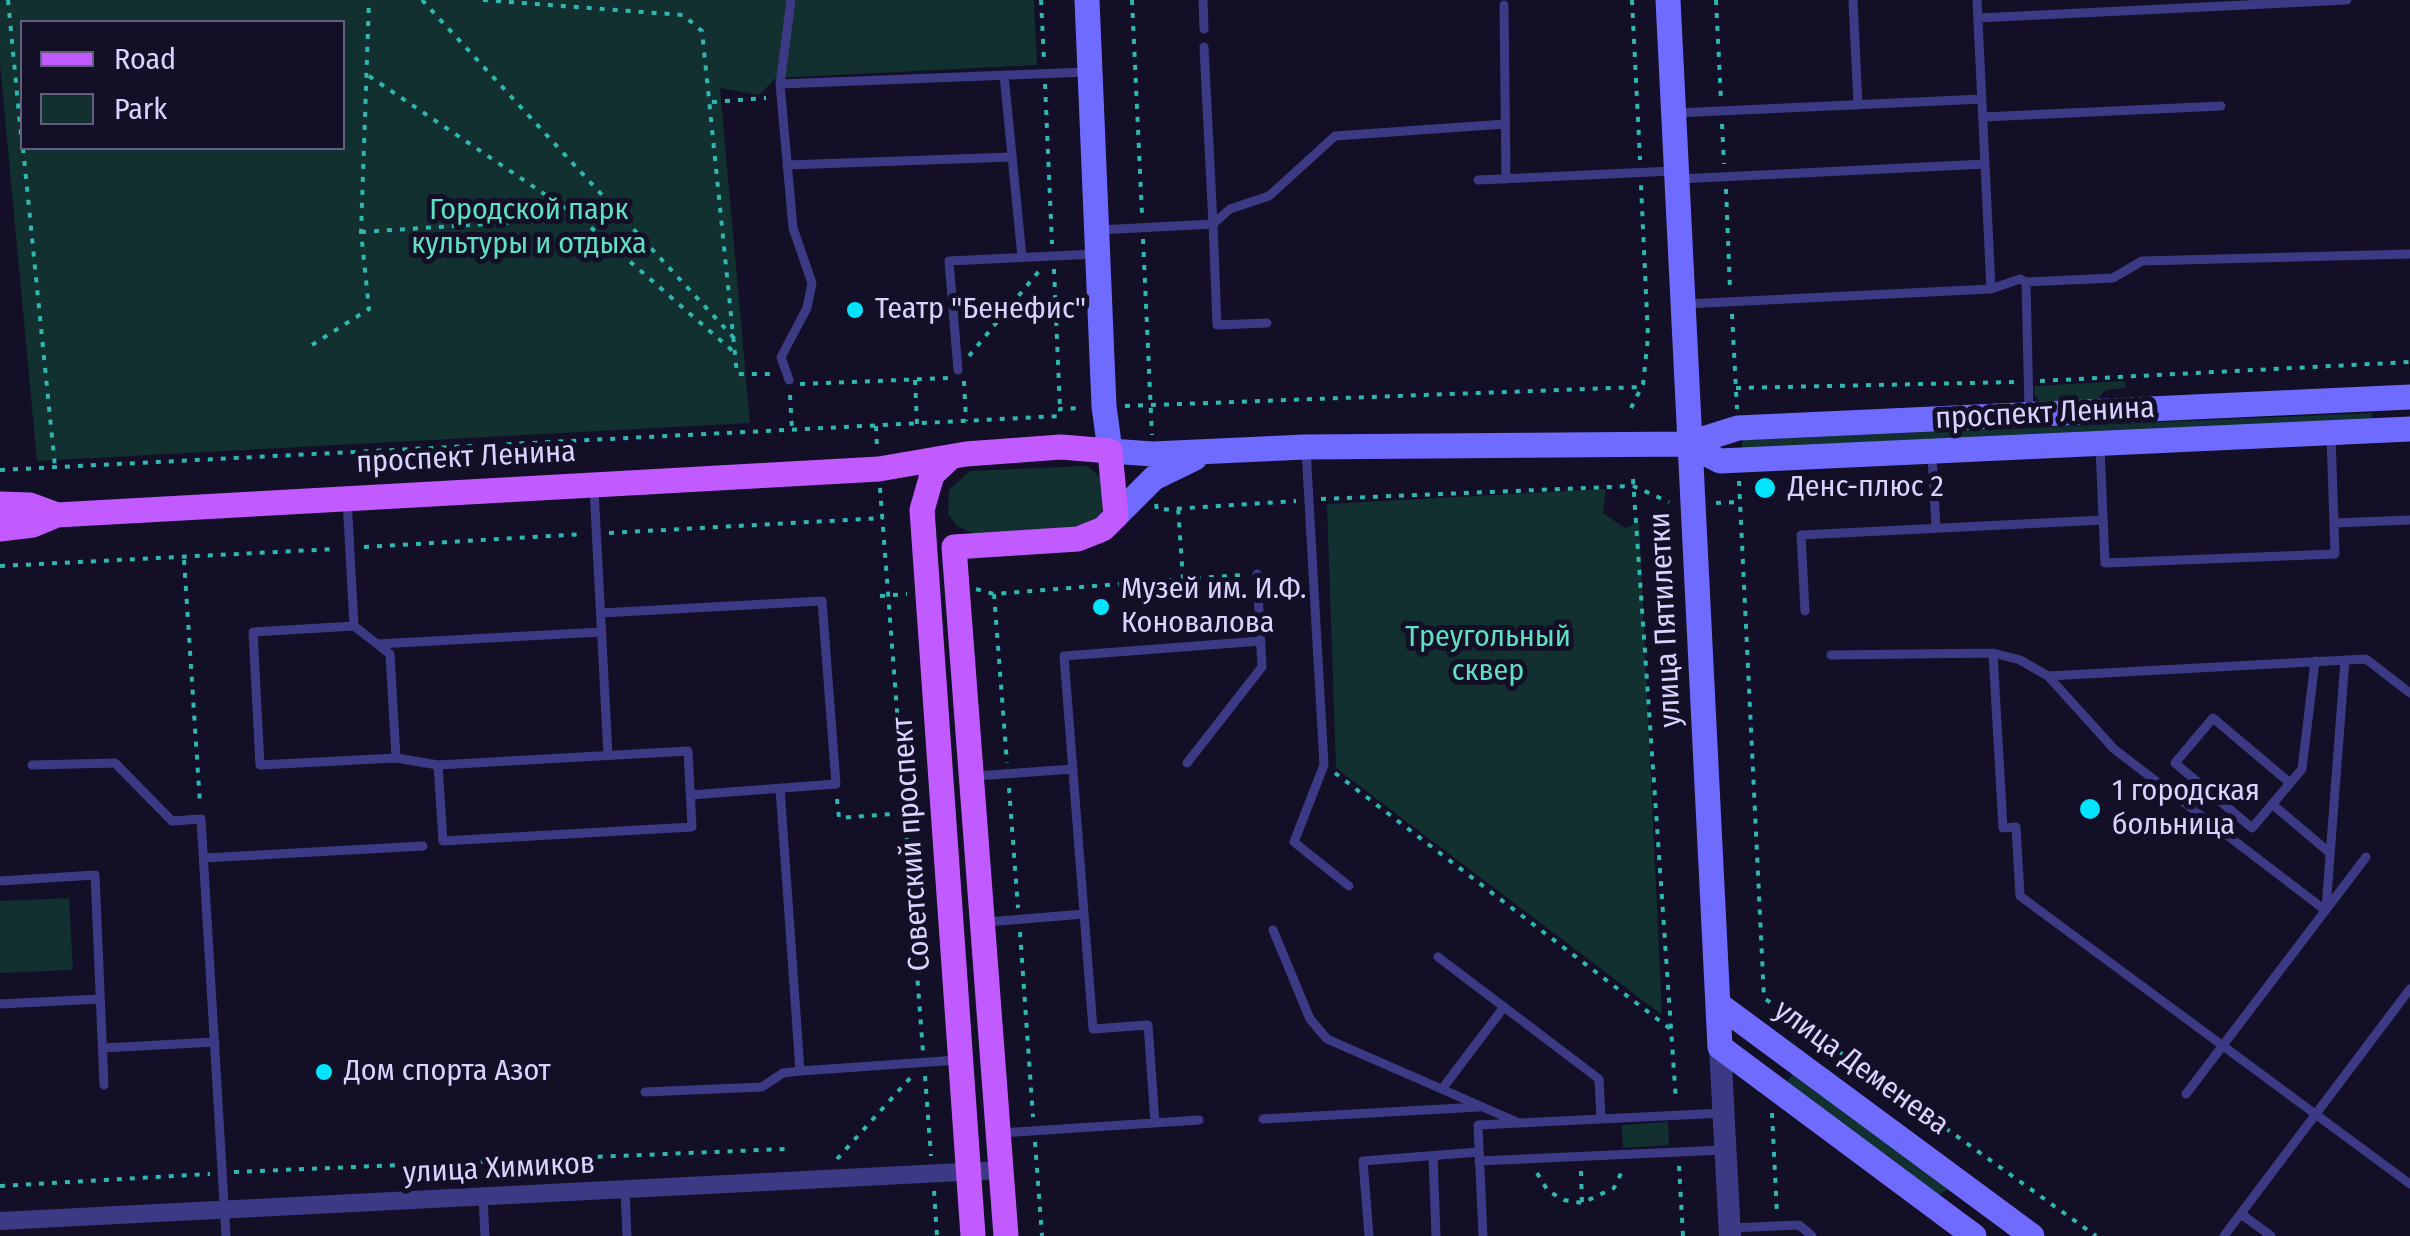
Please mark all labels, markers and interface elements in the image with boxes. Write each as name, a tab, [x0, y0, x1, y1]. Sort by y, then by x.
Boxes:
legend	[20, 20, 345, 150]
text: Road	[114, 41, 176, 77]
text: Park	[114, 91, 167, 127]
park label: Городской парк культуры и отдыха	[411, 193, 647, 264]
place label: Театр "Бенефис"	[875, 292, 1086, 328]
marker: Театр "Бенефис"	[844, 299, 866, 321]
street label: проспект Ленина	[1934, 390, 2156, 438]
street label: проспект Ленина	[355, 434, 577, 482]
place label: Денс-плюс 2	[1788, 470, 1944, 506]
marker: Денс-плюс 2	[1752, 475, 1778, 501]
street label: улица Пятилетки	[1642, 512, 1690, 728]
place label: Музей им. И.Ф. Коновалова	[1121, 572, 1306, 642]
marker: Музей им. И.Ф. Коновалова	[1090, 596, 1112, 618]
park label: Треугольный сквер	[1405, 620, 1571, 690]
street label: Советский проспект	[885, 716, 939, 972]
place label: 1 городская больница	[2112, 774, 2260, 844]
marker: 1 городская больница	[2077, 796, 2103, 822]
street label: улица Деменева	[1767, 993, 1955, 1143]
place label: Дом спорта Азот	[344, 1054, 551, 1090]
marker: Дом спорта Азот	[313, 1061, 335, 1083]
street label: улица Химиков	[402, 1146, 596, 1192]

